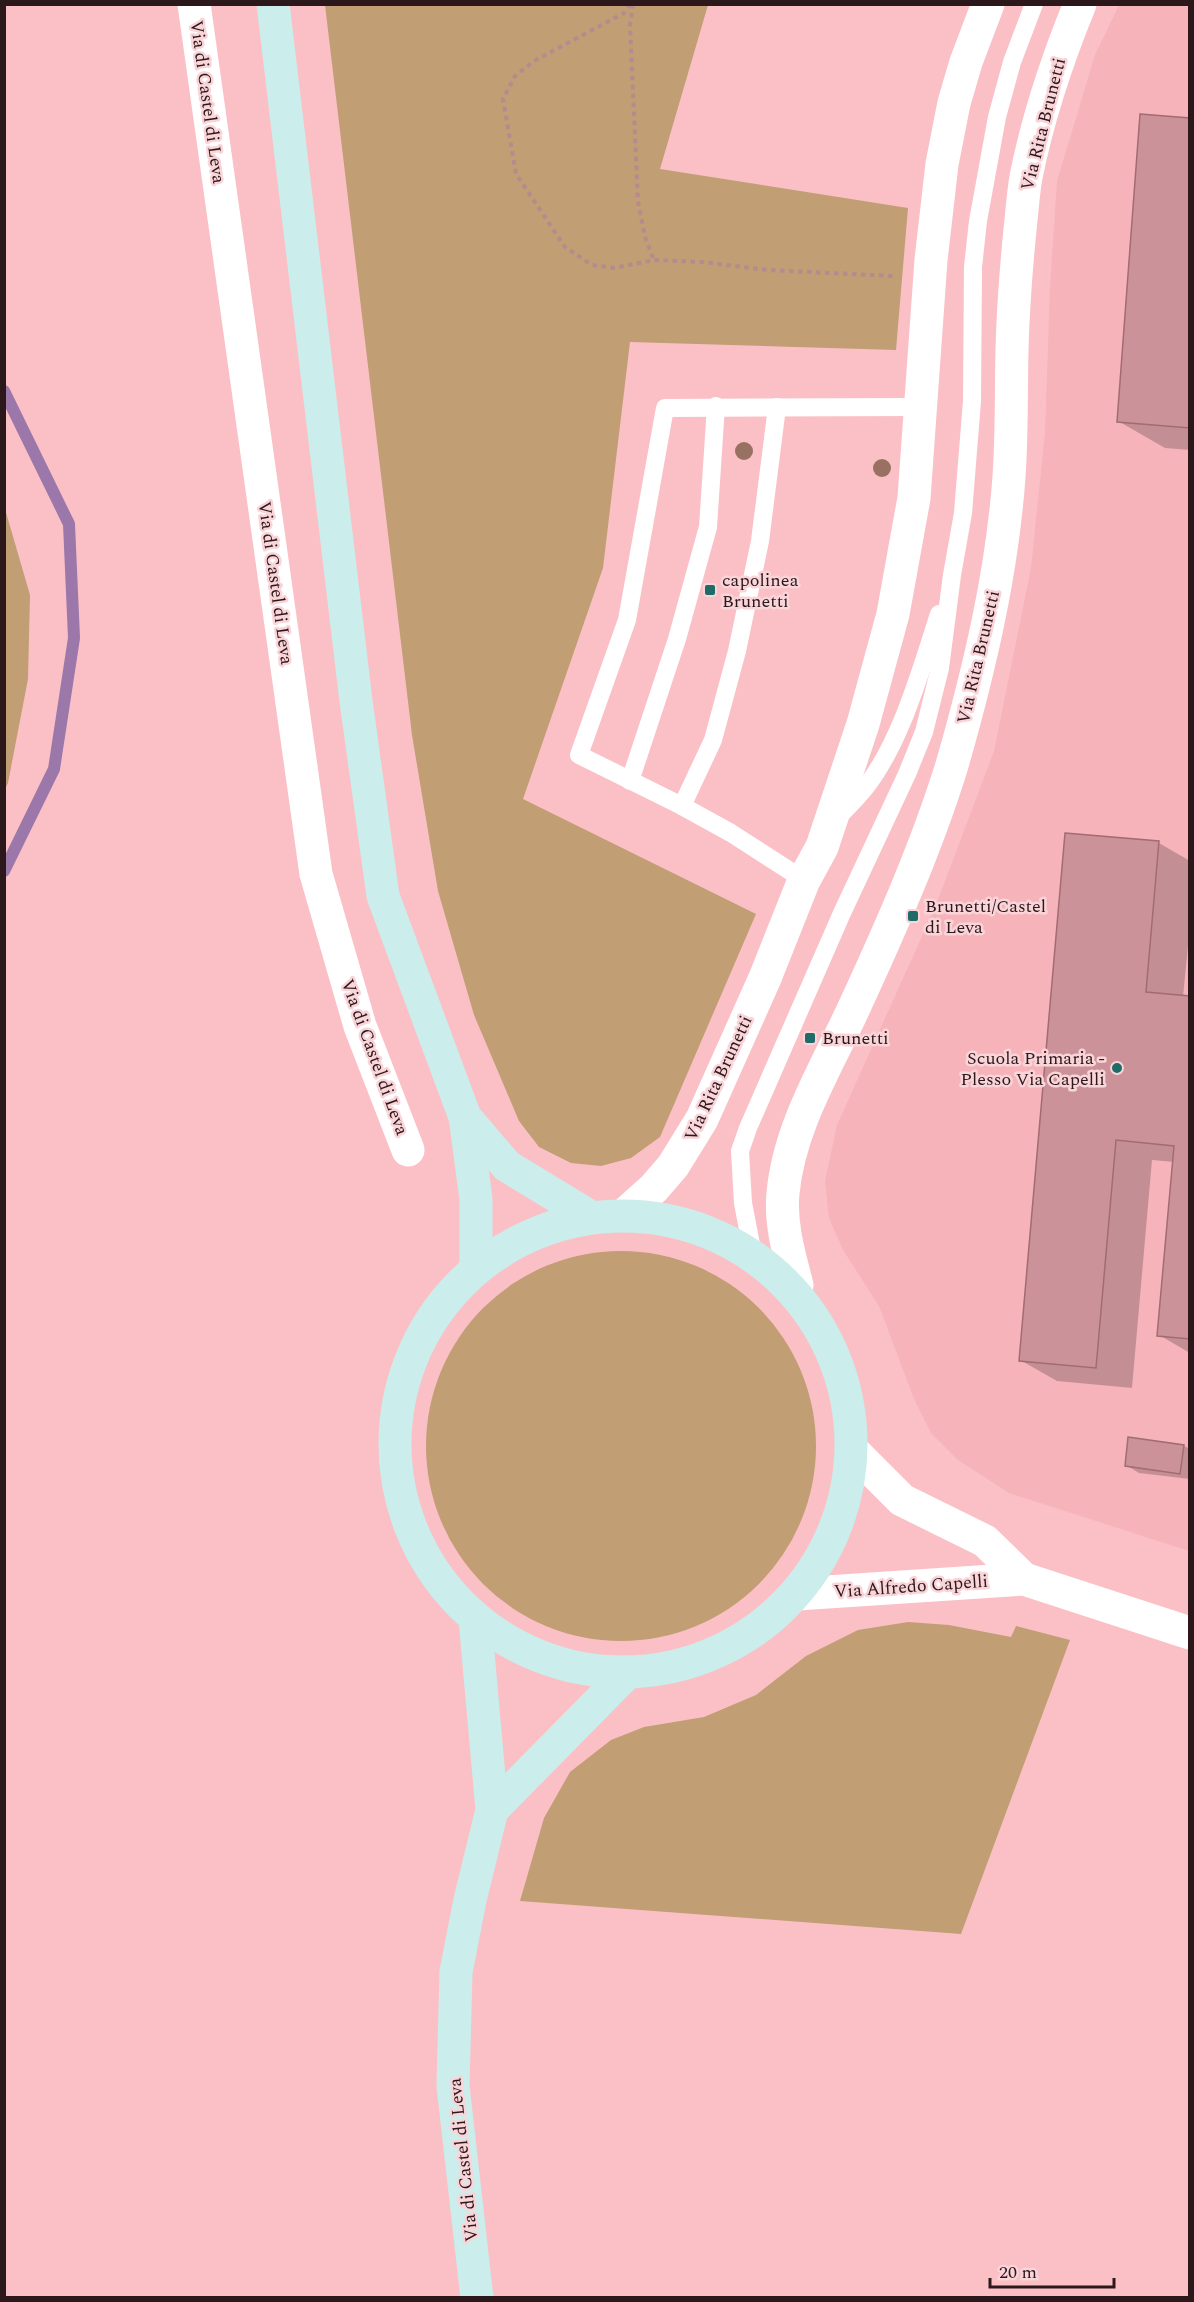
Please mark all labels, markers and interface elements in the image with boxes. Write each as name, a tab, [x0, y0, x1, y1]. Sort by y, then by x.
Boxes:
street label: Via di Castel di Leva	[183, 19, 232, 186]
street label: Via Rita Brunetti	[1014, 55, 1073, 193]
street label: Via di Castel di Leva	[251, 500, 300, 667]
place label: capolinea Brunetti	[722, 567, 799, 615]
marker: capolinea Brunetti	[703, 583, 717, 597]
street label: Via Rita Brunetti	[950, 588, 1007, 726]
place label: Brunetti/Castel di Leva	[925, 893, 1046, 941]
marker: Brunetti/Castel di Leva	[906, 909, 920, 923]
street label: Via di Castel di Leva	[334, 975, 415, 1139]
street label: Via Rita Brunetti	[677, 1011, 759, 1146]
place label: Brunetti	[822, 1025, 889, 1052]
marker: Brunetti	[803, 1031, 817, 1045]
place label: Scuola Primaria - Plesso Via Capelli	[961, 1045, 1105, 1093]
marker: Scuola Primaria - Plesso Via Capelli	[1110, 1061, 1124, 1075]
street label: Via Alfredo Capelli	[833, 1568, 989, 1605]
street label: Via di Castel di Leva	[441, 2077, 486, 2243]
scale bar	[990, 2251, 1114, 2289]
text: 20 m	[999, 2259, 1037, 2286]

